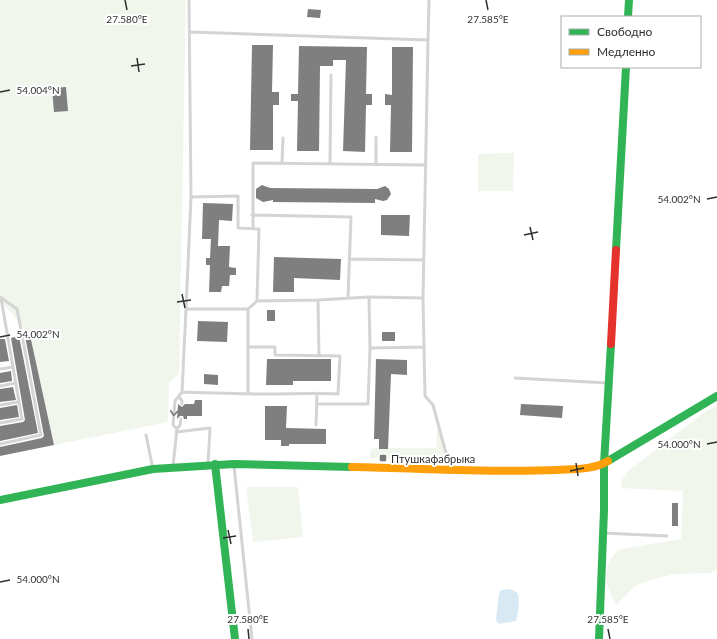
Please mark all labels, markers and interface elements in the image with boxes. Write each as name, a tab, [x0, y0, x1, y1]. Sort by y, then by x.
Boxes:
text: 27.580°E	[106, 13, 148, 25]
text: 27.585°E	[467, 13, 509, 25]
legend	[561, 16, 701, 68]
text: Свободно	[597, 24, 653, 39]
text: Медленно	[597, 44, 656, 59]
text: 54.004°N	[16, 84, 60, 96]
text: 54.002°N	[657, 193, 701, 205]
text: 54.002°N	[16, 328, 60, 340]
one-way arrow	[169, 410, 178, 416]
text: 54.000°N	[657, 438, 701, 450]
place label: Птушкафабрыка	[391, 452, 475, 465]
marker: Птушкафабрыка	[378, 453, 388, 463]
text: 54.000°N	[16, 573, 60, 585]
text: 27.580°E	[227, 613, 269, 625]
text: 27.585°E	[587, 613, 629, 625]

